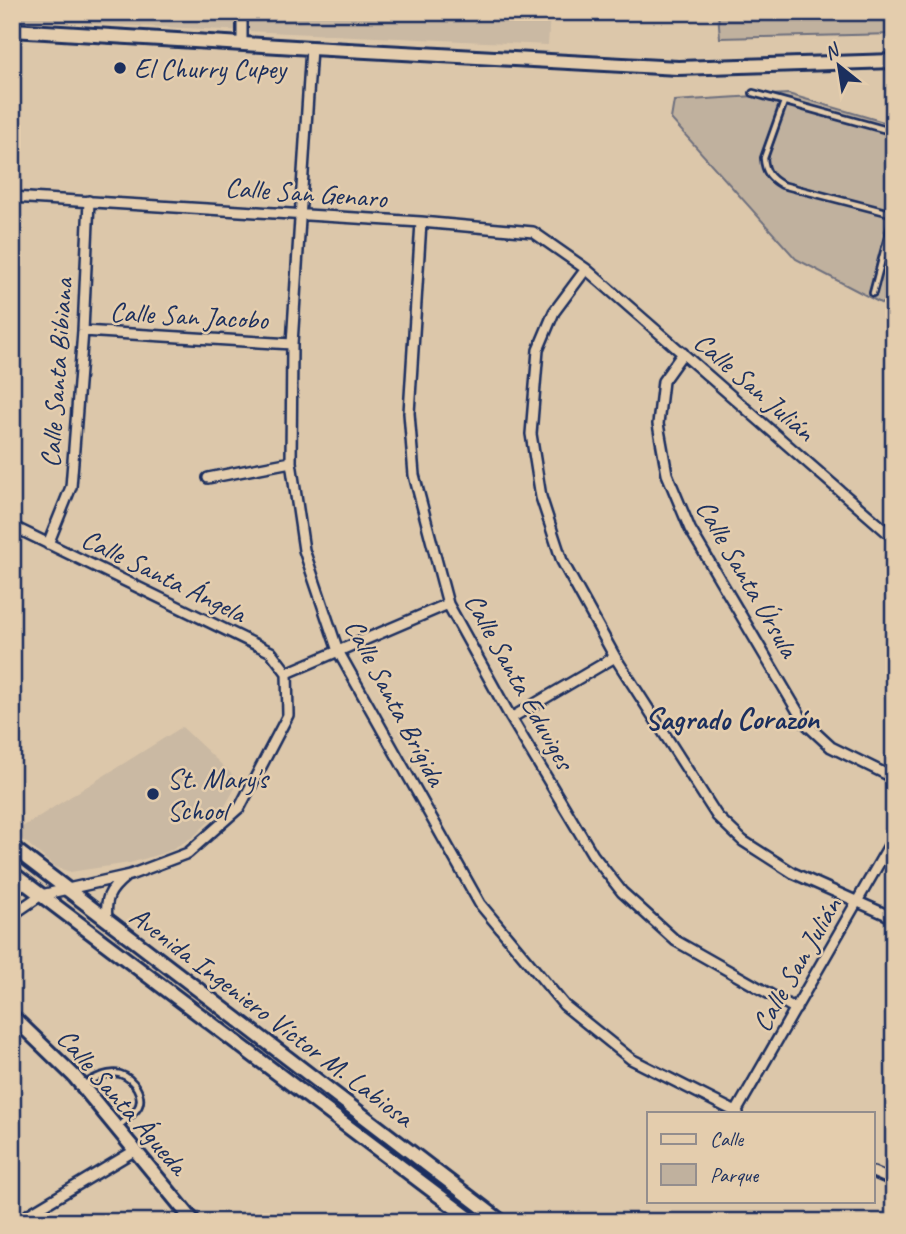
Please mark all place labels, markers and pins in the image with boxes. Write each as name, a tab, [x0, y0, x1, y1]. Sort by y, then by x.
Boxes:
place label: El Churry Cupey	[134, 51, 288, 86]
marker: El Churry Cupey	[112, 60, 128, 76]
place label: St. Mary's School	[167, 761, 270, 828]
marker: St. Mary's School	[145, 786, 161, 802]

